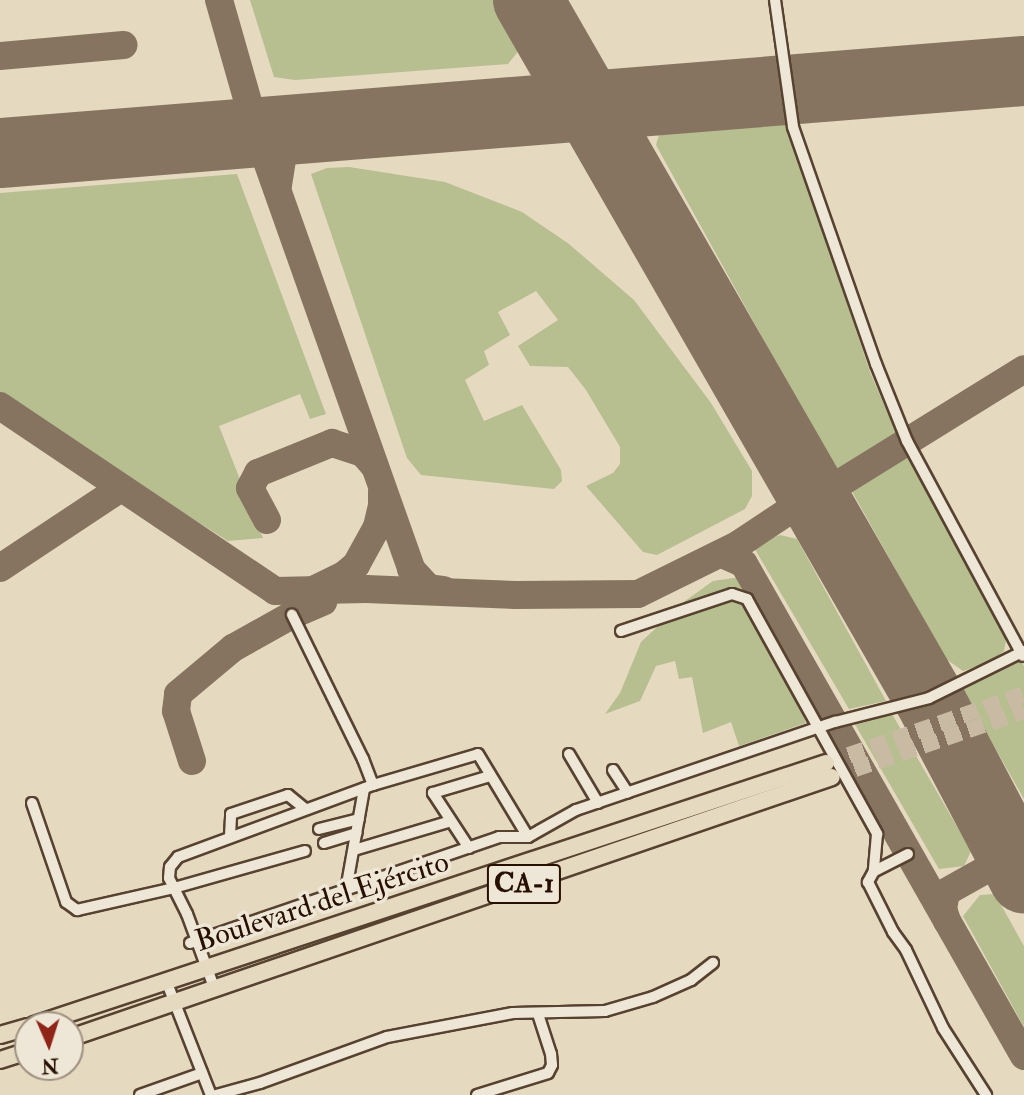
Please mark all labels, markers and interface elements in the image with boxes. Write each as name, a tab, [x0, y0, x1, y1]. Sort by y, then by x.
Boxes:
street label: Boulevard del Ejército	[191, 844, 453, 960]
road number: CA-1	[486, 860, 562, 908]
north arrow	[14, 1011, 84, 1081]
text: N	[41, 1053, 59, 1077]

